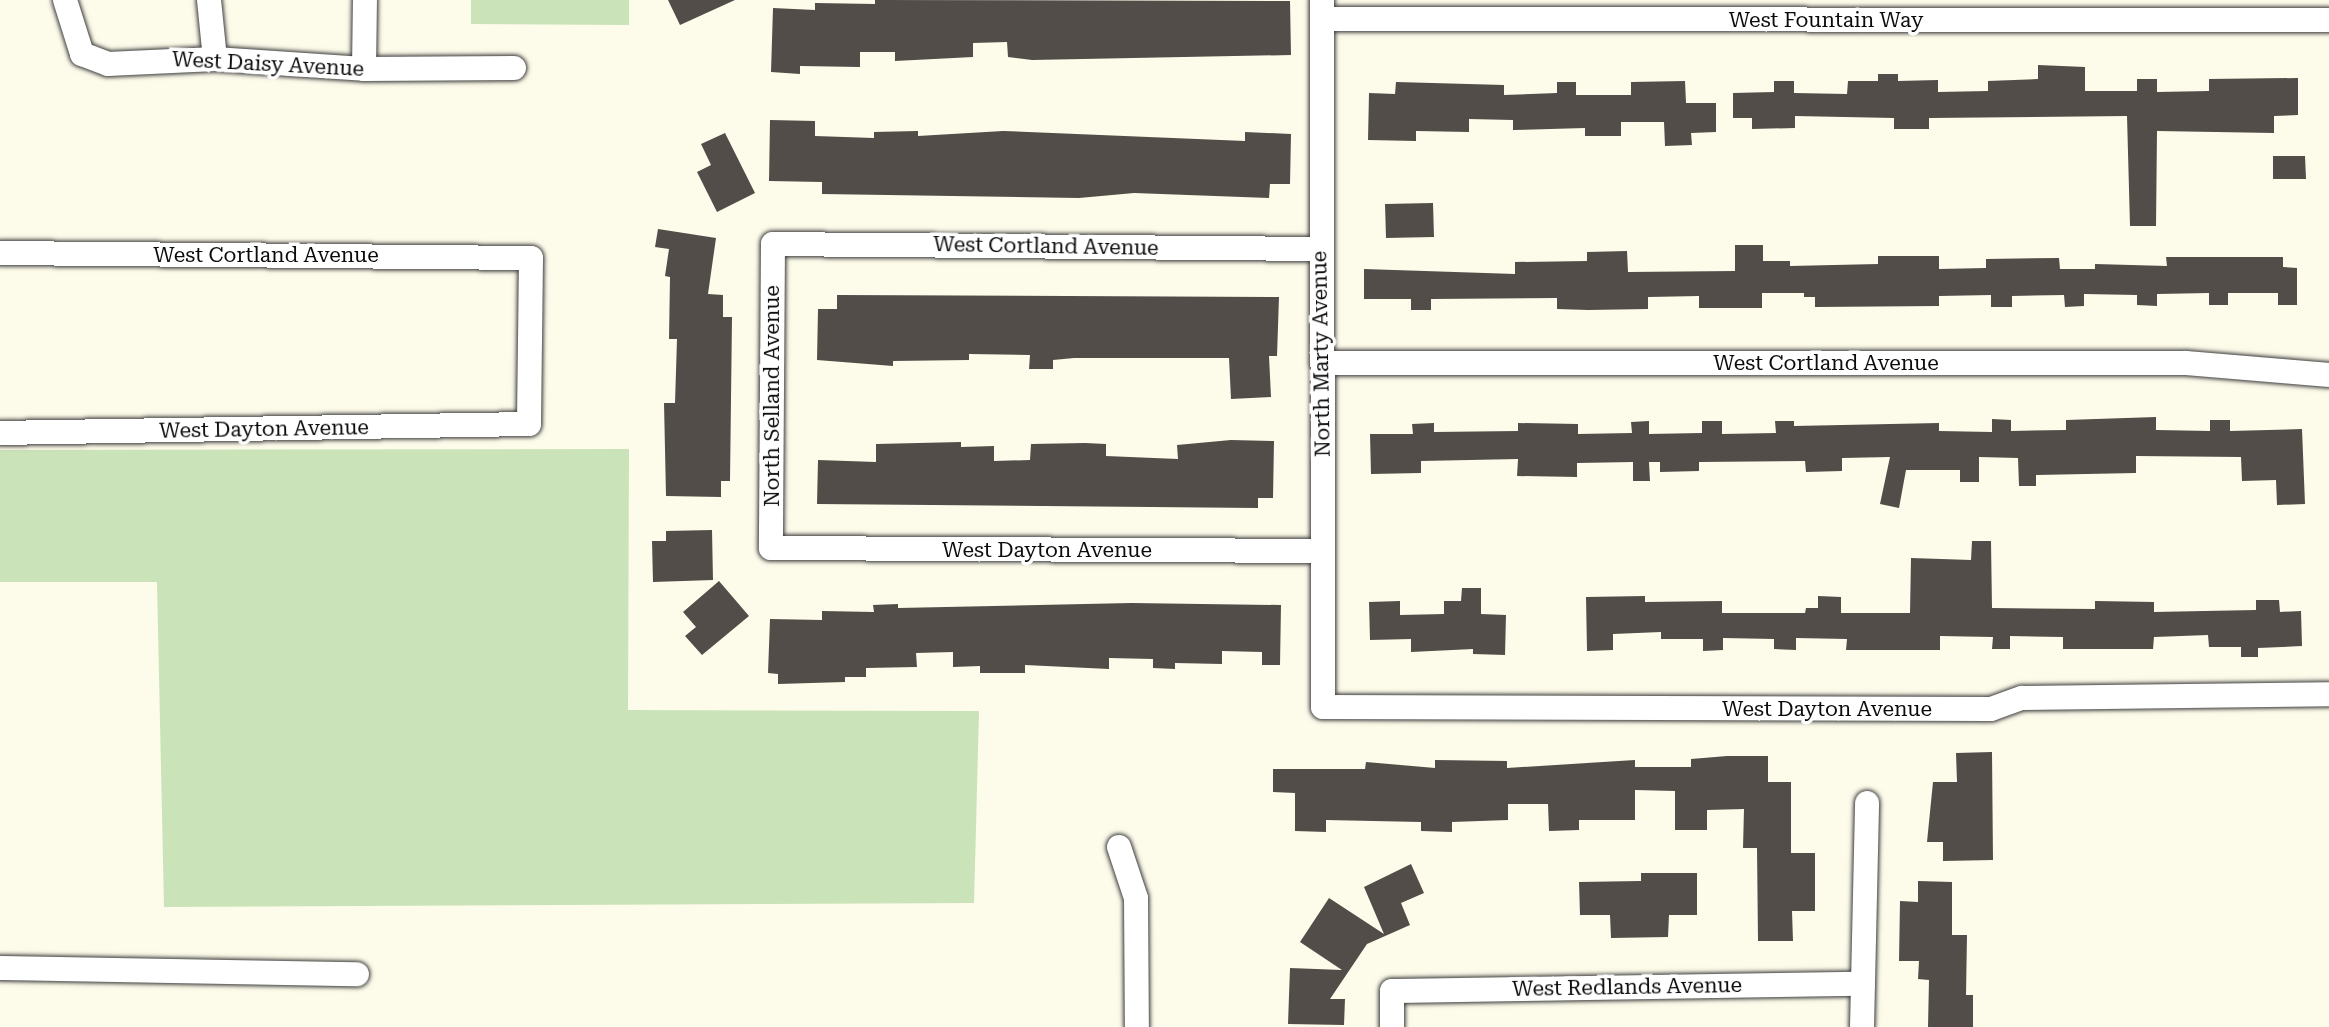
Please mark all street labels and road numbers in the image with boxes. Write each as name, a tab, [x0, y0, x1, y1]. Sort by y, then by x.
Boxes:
street label: West Fountain Way	[1729, 7, 1923, 33]
street label: West Daisy Avenue	[171, 46, 365, 82]
street label: West Cortland Avenue	[933, 231, 1159, 261]
street label: West Cortland Avenue	[153, 242, 379, 268]
street label: North Marty Avenue	[1307, 251, 1335, 457]
street label: North Selland Avenue	[759, 285, 785, 507]
street label: West Cortland Avenue	[1713, 350, 1939, 376]
street label: West Dayton Avenue	[159, 415, 369, 443]
street label: West Dayton Avenue	[942, 537, 1152, 563]
street label: West Dayton Avenue	[1722, 696, 1932, 722]
street label: West Redlands Avenue	[1512, 972, 1742, 1002]

